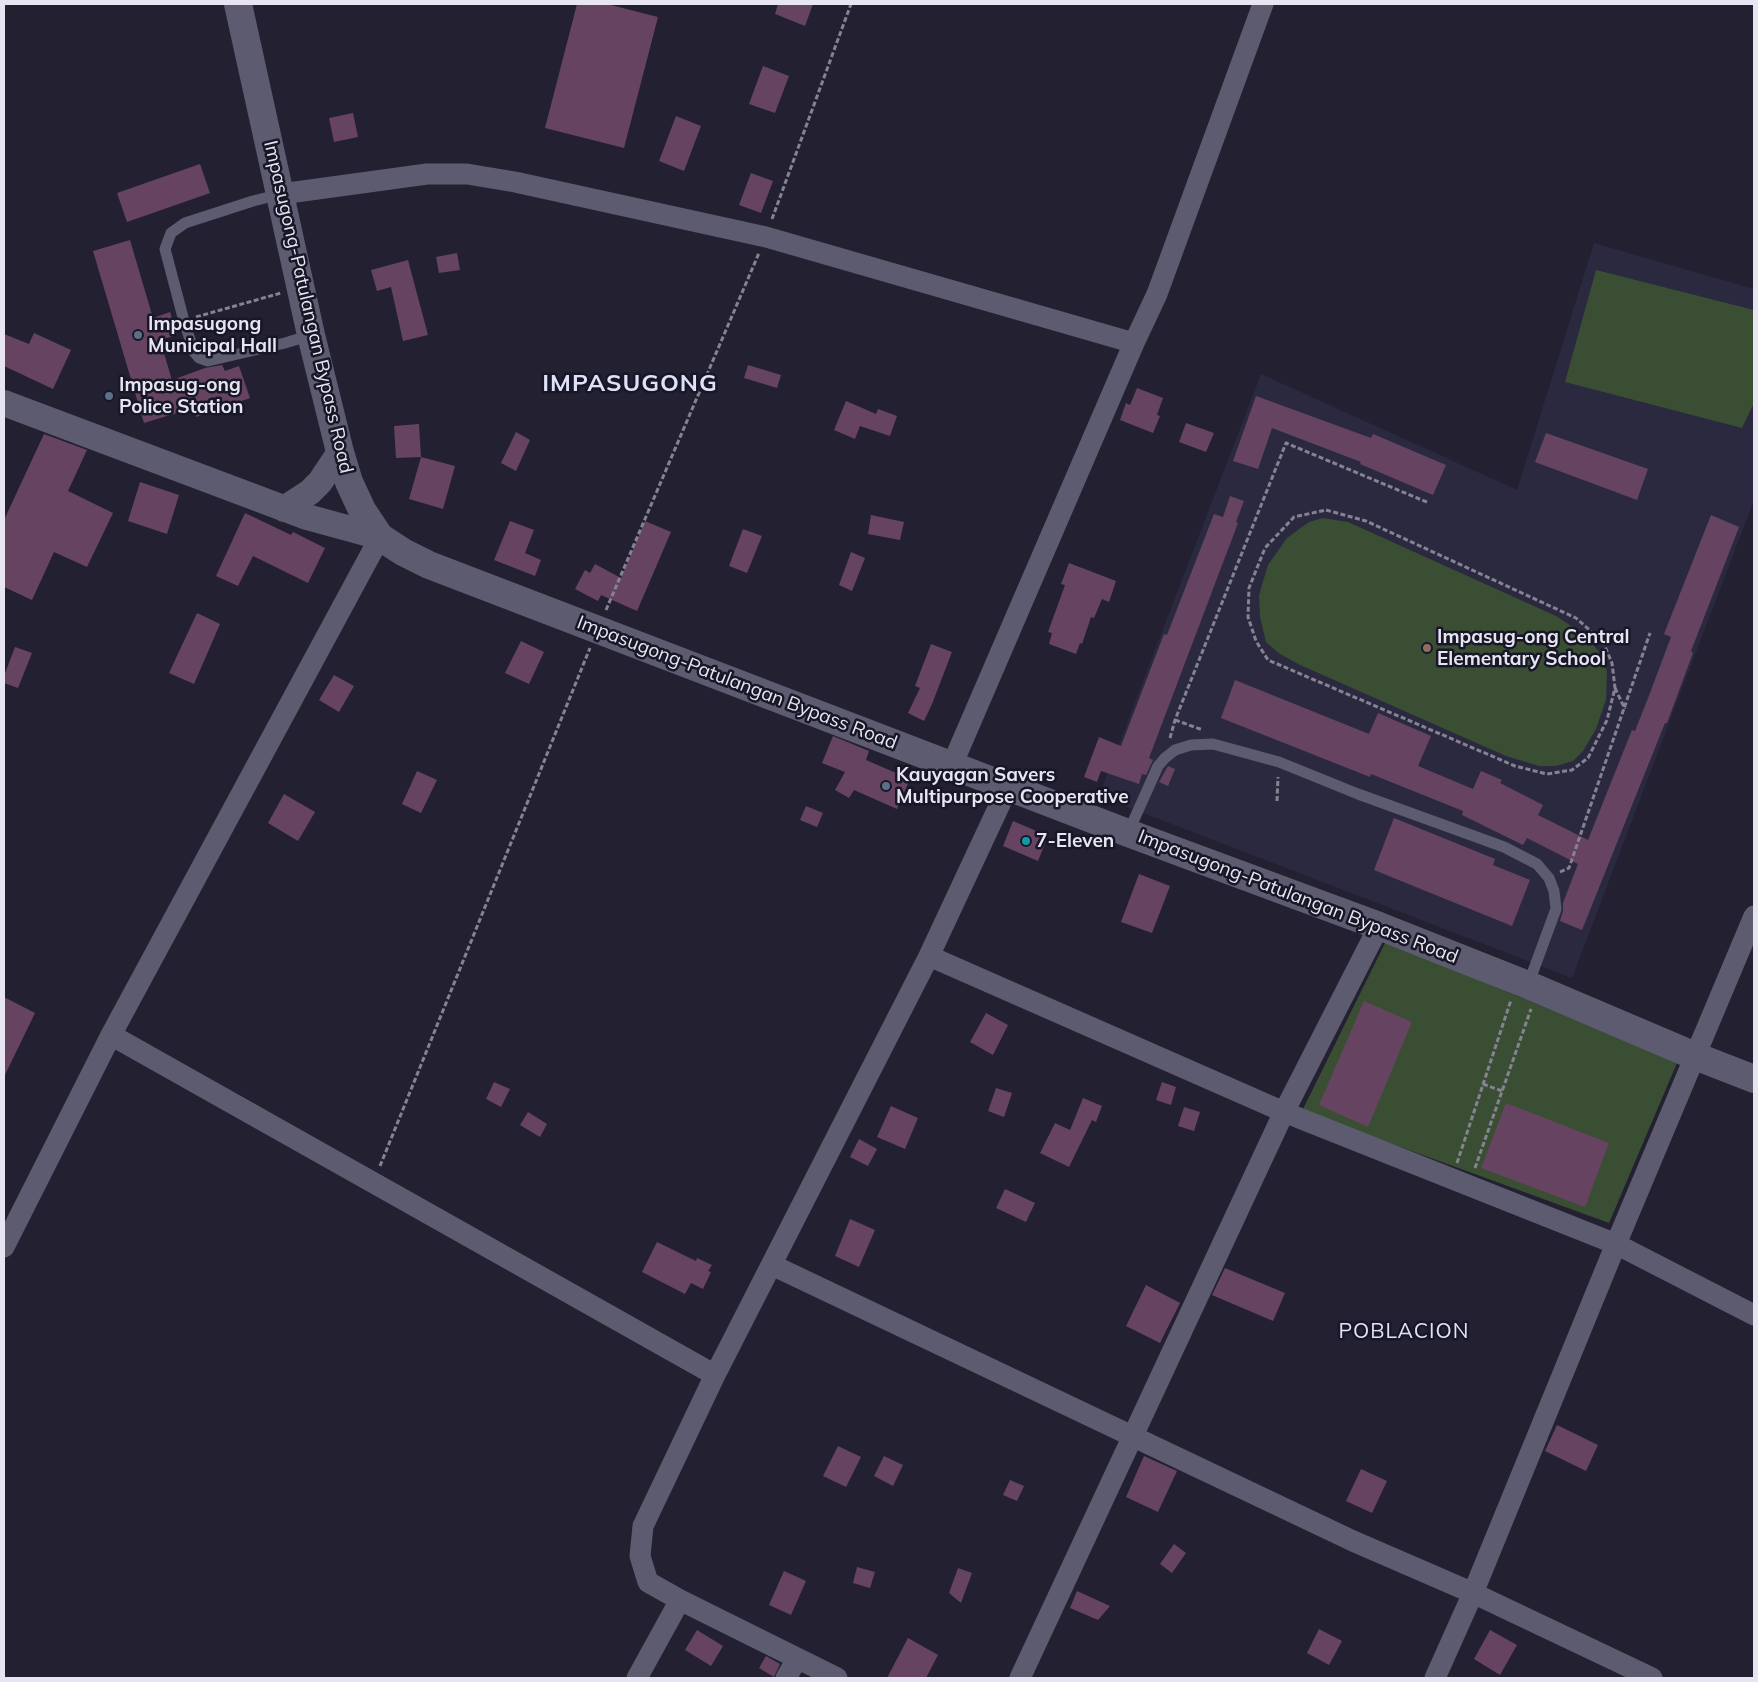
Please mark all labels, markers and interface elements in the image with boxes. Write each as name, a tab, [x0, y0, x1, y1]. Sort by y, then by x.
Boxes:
street label: Impasugong-Patulangan Bypass Road	[259, 138, 357, 476]
place label: Impasugong Municipal Hall	[148, 313, 277, 357]
marker: Impasugong Municipal Hall	[132, 329, 144, 341]
district label: IMPASUGONG	[541, 370, 719, 398]
place label: Impasug-ong Police Station	[119, 374, 243, 418]
marker: Impasug-ong Police Station	[103, 390, 115, 402]
street label: Impasugong-Patulangan Bypass Road	[574, 611, 900, 755]
place label: Impasug-ong Central Elementary School	[1437, 626, 1630, 670]
marker: Impasug-ong Central Elementary School	[1421, 642, 1433, 654]
place label: Kauyagan Savers Multipurpose Cooperative	[896, 764, 1129, 808]
marker: Kauyagan Savers Multipurpose Cooperative	[880, 780, 892, 792]
street label: Impasugong-Patulangan Bypass Road	[1135, 825, 1461, 969]
place label: 7-Eleven	[1036, 830, 1114, 852]
marker: 7-Eleven	[1020, 835, 1032, 847]
district label: POBLACION	[1337, 1319, 1471, 1345]

